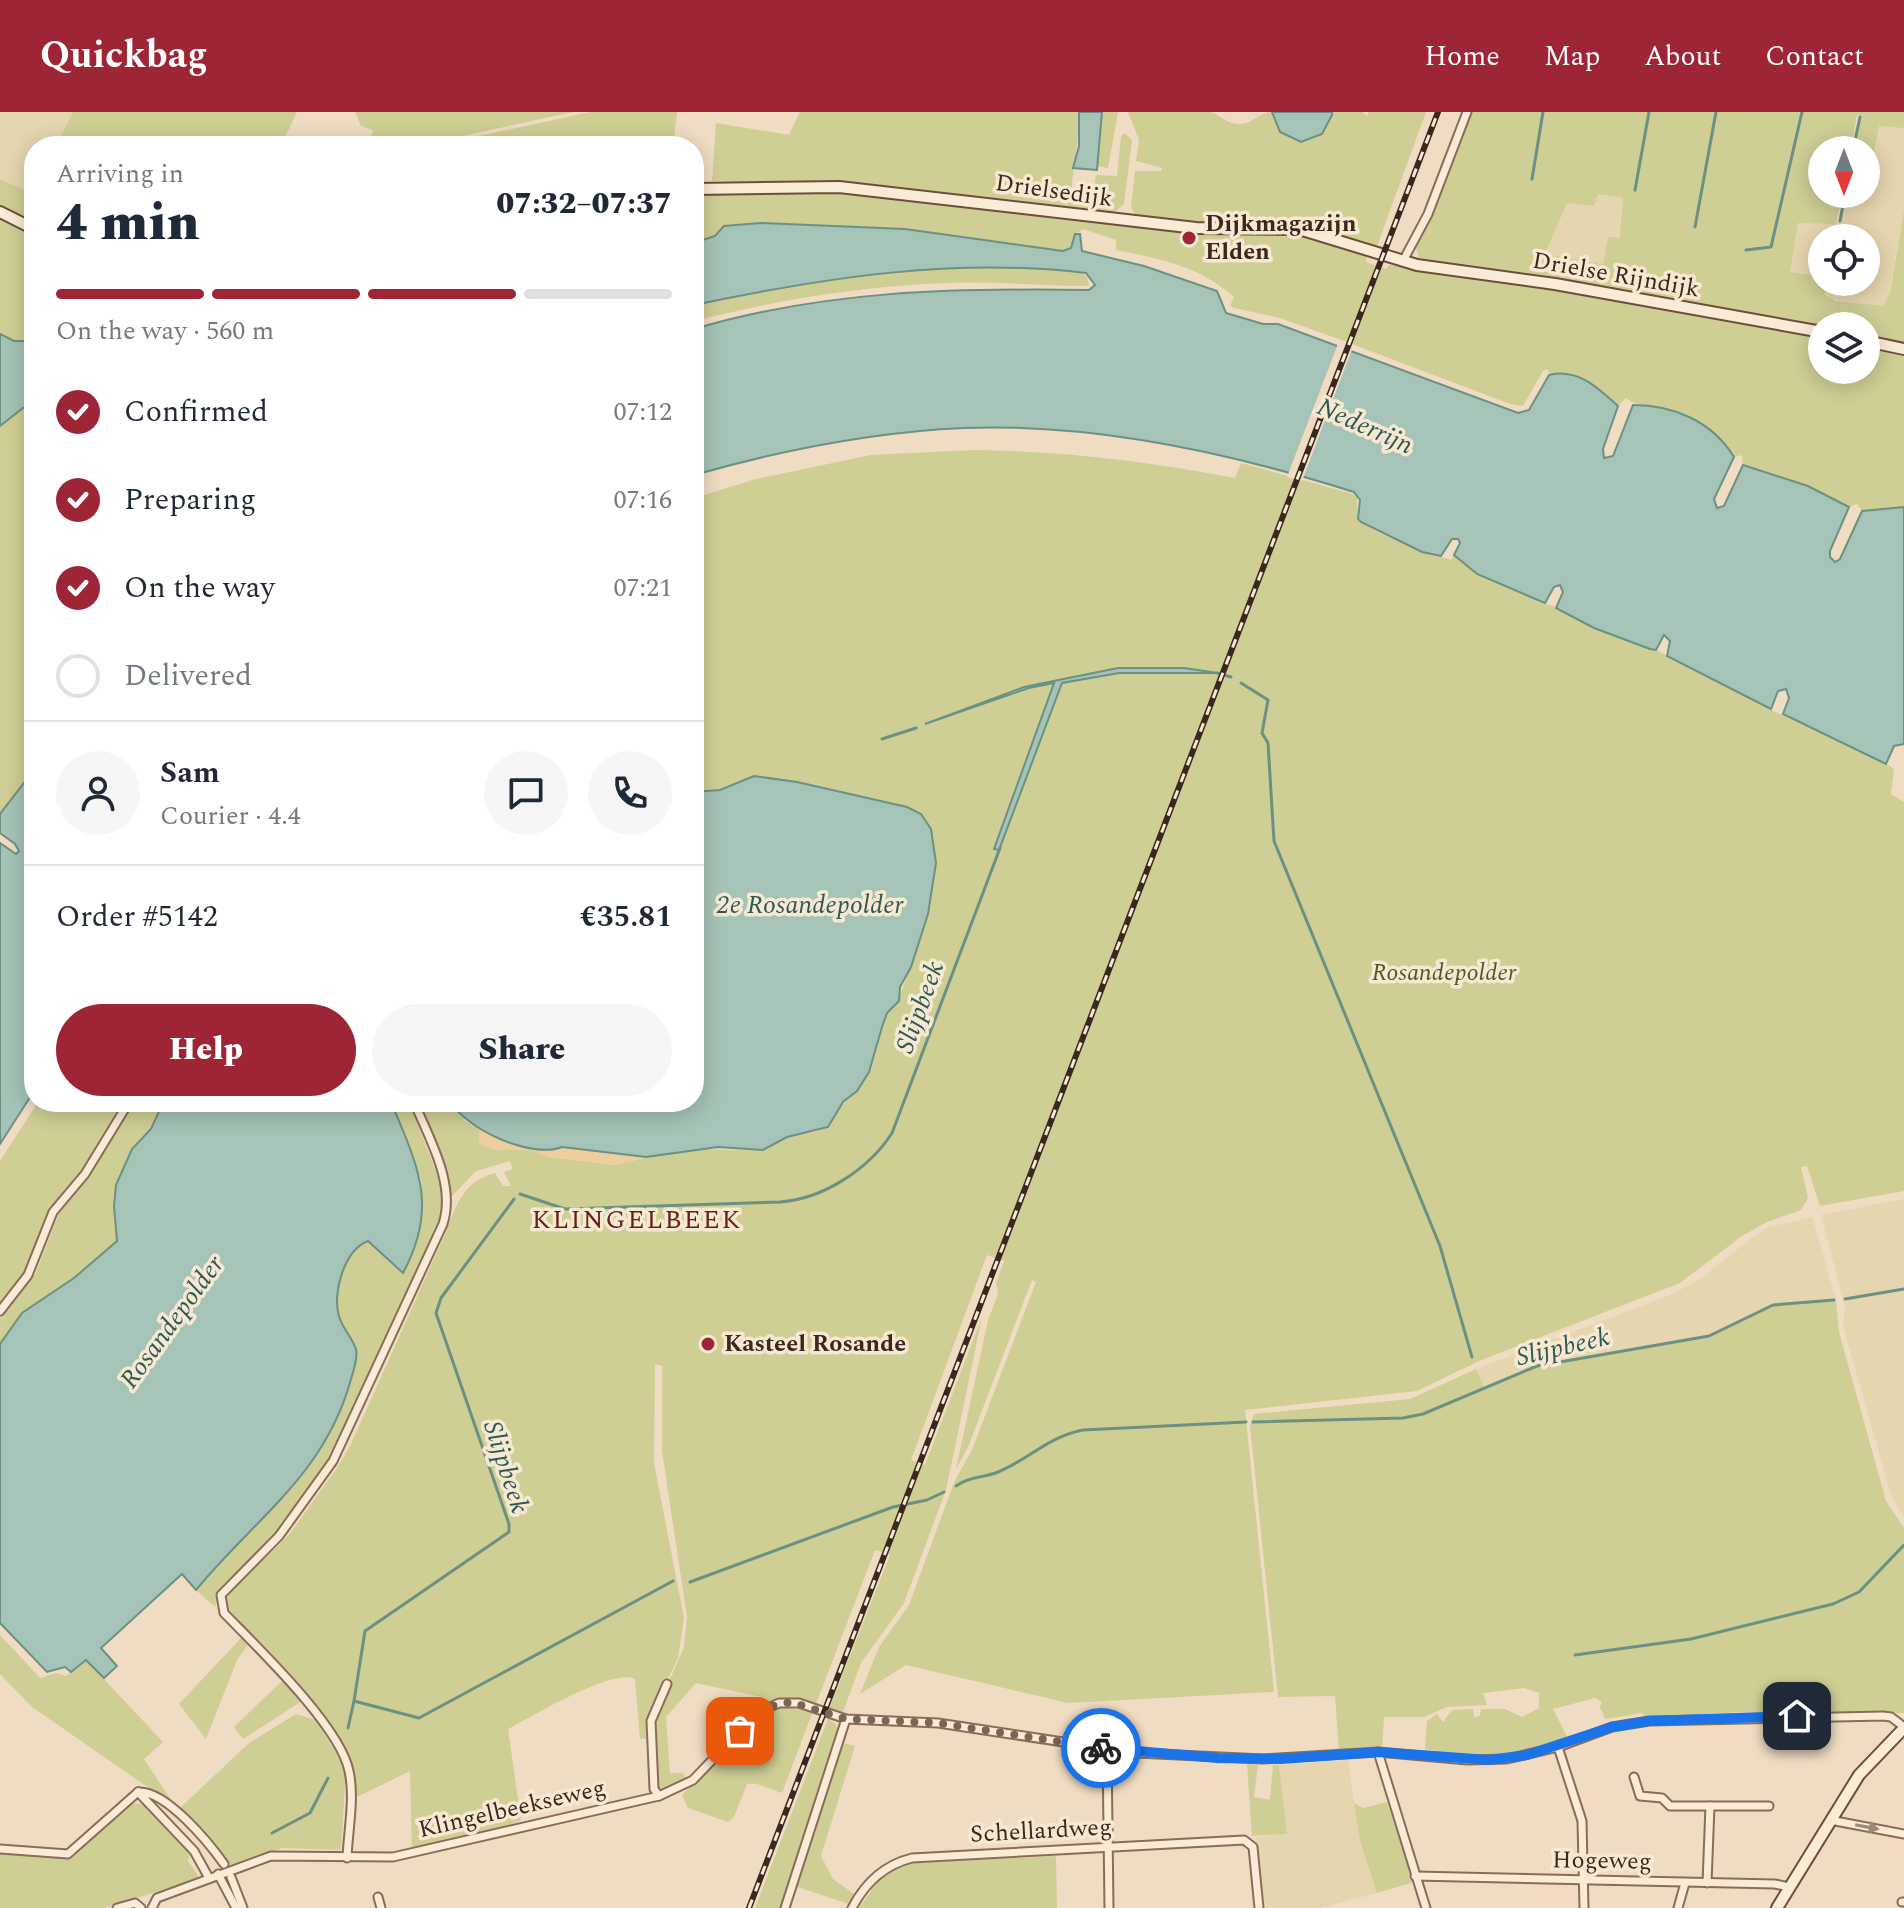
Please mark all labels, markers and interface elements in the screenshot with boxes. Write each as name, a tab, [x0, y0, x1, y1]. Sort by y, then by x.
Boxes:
text: Quickbag	[40, 27, 208, 85]
text: Home	[1424, 35, 1500, 78]
text: Map	[1544, 35, 1600, 78]
text: About	[1644, 35, 1721, 78]
text: Contact	[1765, 35, 1864, 78]
north arrow	[1808, 136, 1880, 208]
map controls	[1808, 136, 1880, 384]
text: Arriving in	[56, 154, 184, 194]
street label: Drielsedijk	[993, 165, 1115, 217]
text: 07:32–07:37	[496, 181, 672, 227]
text: 4 min	[56, 184, 200, 263]
place label: Dijkmagazijn Elden	[1205, 206, 1357, 270]
button: locate	[1808, 224, 1880, 296]
marker: Dijkmagazijn Elden	[1180, 229, 1198, 247]
street label: Drielse Rijndijk	[1530, 243, 1702, 307]
text: On the way · 560 m	[56, 311, 274, 351]
button: layers	[1808, 312, 1880, 384]
water label: Nederrijn	[1310, 387, 1420, 465]
text: Confirmed	[124, 389, 268, 435]
icon: check	[56, 390, 100, 434]
text: 07:12	[613, 392, 672, 432]
text: Preparing	[124, 477, 256, 523]
icon: check	[56, 478, 100, 522]
text: 07:16	[613, 480, 672, 520]
text: On the way	[124, 565, 275, 611]
icon: check	[56, 566, 100, 610]
text: 07:21	[613, 568, 672, 608]
text: Delivered	[124, 653, 252, 699]
text: Sam	[160, 750, 220, 796]
button: person	[56, 751, 140, 835]
button: chat	[484, 751, 568, 835]
button: phone	[588, 751, 672, 835]
text: Courier · 4.4	[160, 796, 301, 836]
water label: 2e Rosandepolder	[715, 885, 905, 925]
text: Order #5142	[56, 894, 218, 940]
text: €35.81	[580, 894, 672, 940]
water label: Slijpbeek	[885, 955, 955, 1059]
park label: Rosandepolder	[1372, 955, 1517, 991]
button: Help	[56, 1004, 356, 1096]
button: Share	[372, 1004, 672, 1096]
district label: KLINGELBEEK	[532, 1200, 742, 1240]
water label: Rosandepolder	[110, 1246, 235, 1397]
water label: Slijpbeek	[1512, 1317, 1614, 1377]
place label: Kasteel Rosande	[724, 1326, 906, 1362]
marker: Kasteel Rosande	[699, 1335, 717, 1353]
water label: Slijpbeek	[472, 1416, 540, 1518]
pin	[1763, 1682, 1831, 1750]
icon: home	[1775, 1694, 1819, 1738]
pin	[706, 1697, 774, 1765]
courier	[1061, 1708, 1141, 1788]
icon: bag	[718, 1709, 762, 1753]
icon: bike	[1079, 1726, 1123, 1770]
street label: Klingelbeekseweg	[415, 1770, 609, 1848]
street label: Schellardweg	[969, 1809, 1113, 1853]
one-way arrow	[1855, 1822, 1880, 1834]
street label: Hogeweg	[1552, 1842, 1652, 1880]

